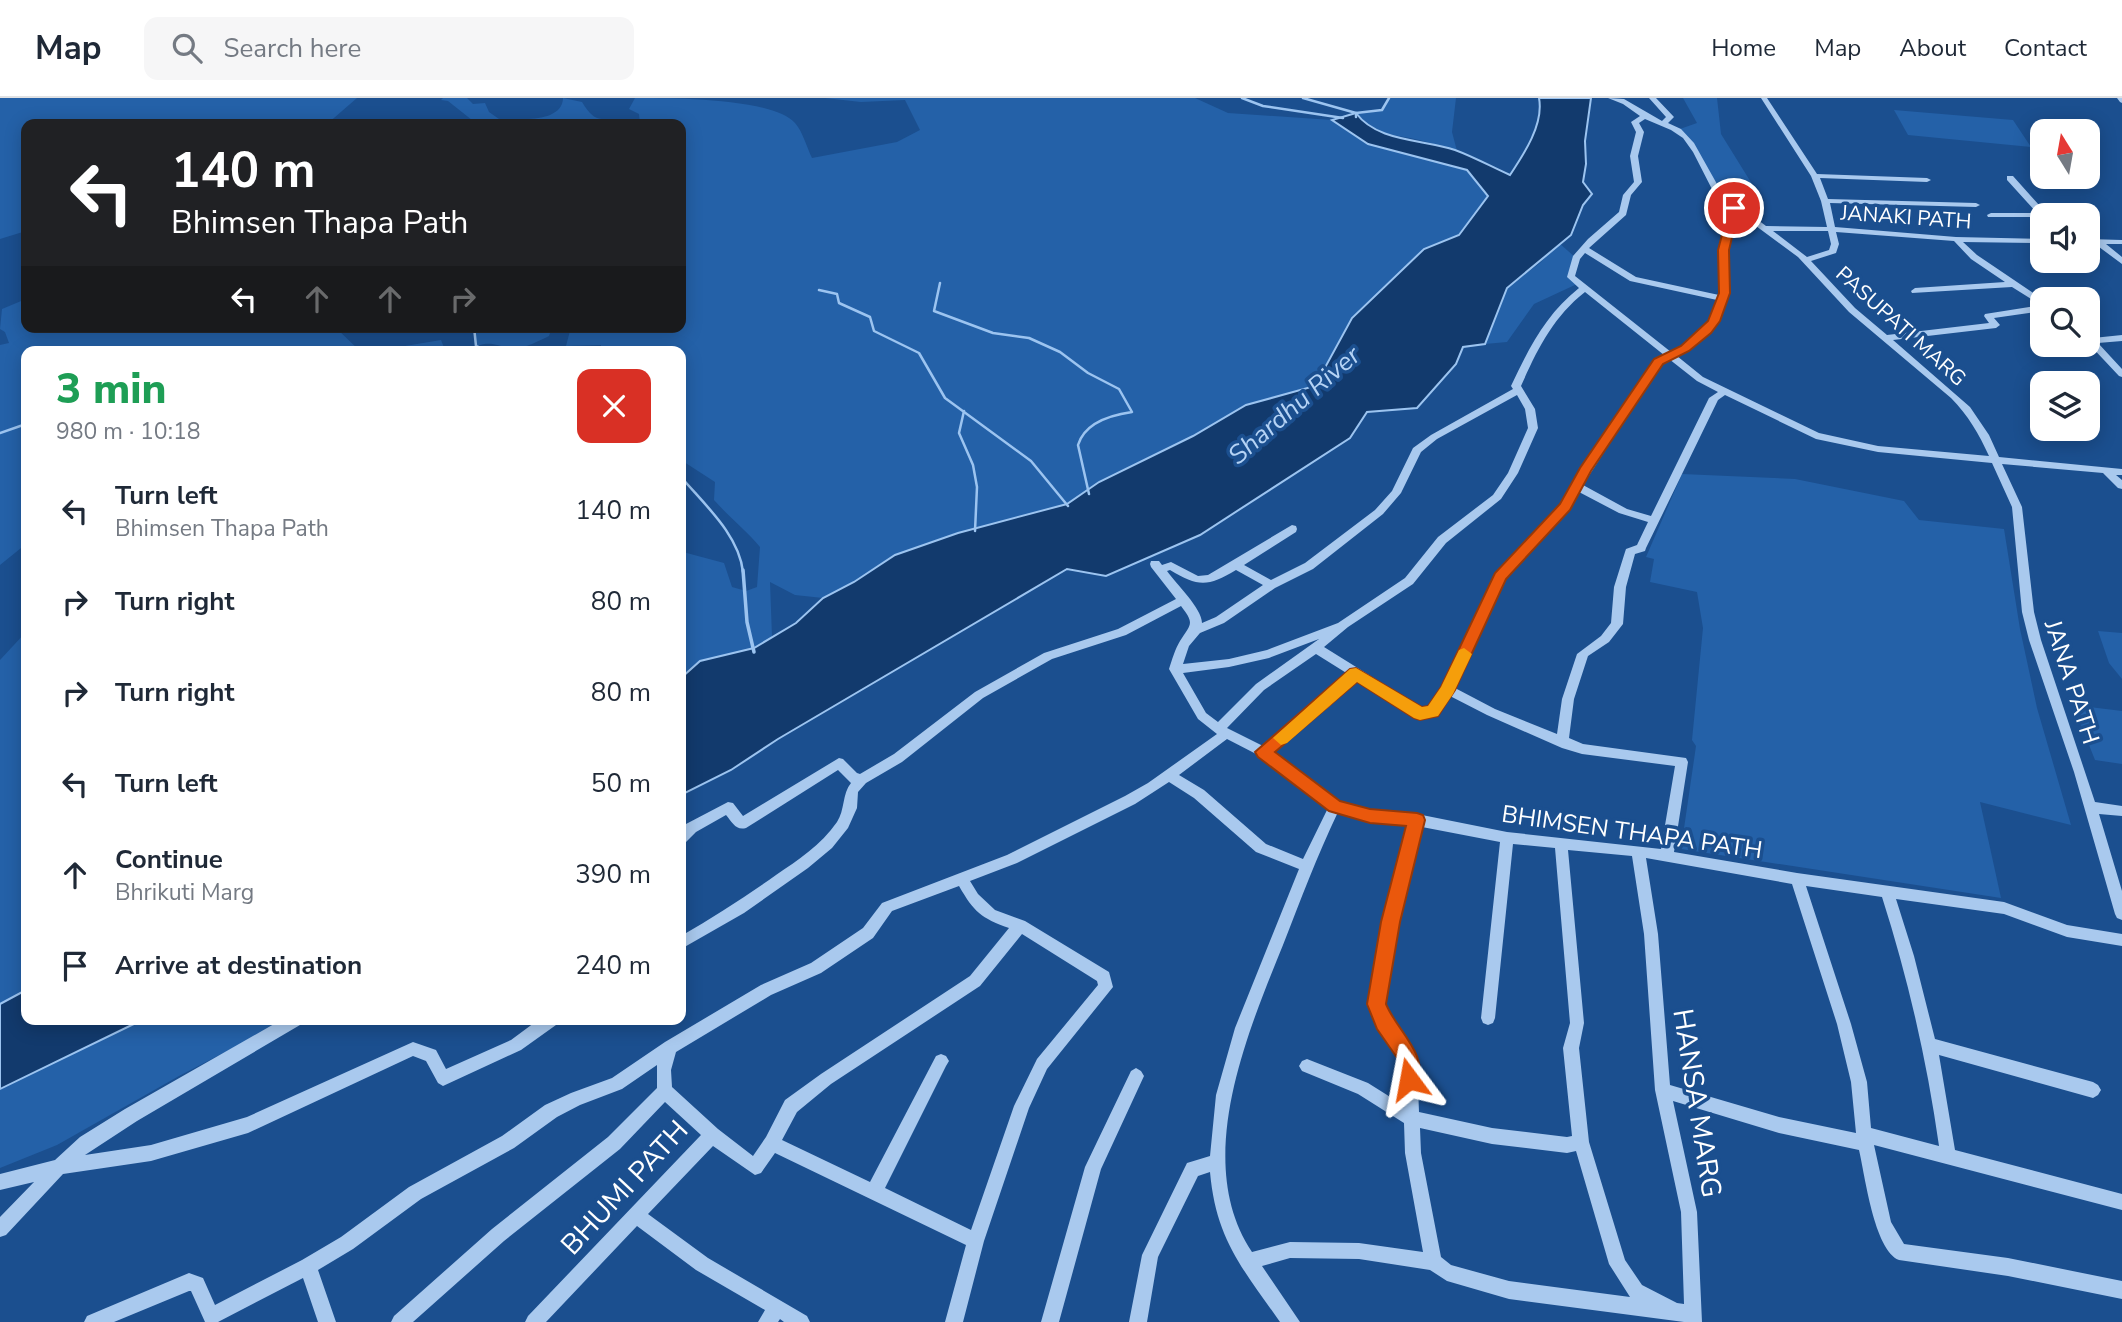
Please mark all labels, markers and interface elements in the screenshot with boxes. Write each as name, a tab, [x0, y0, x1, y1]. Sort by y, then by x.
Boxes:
search box	[144, 17, 634, 80]
text: Map	[35, 26, 102, 71]
icon: search	[168, 29, 206, 67]
text: Search here	[224, 31, 361, 66]
text: Home	[1711, 32, 1776, 64]
text: Map	[1814, 32, 1861, 64]
text: About	[1899, 32, 1966, 64]
text: Contact	[2004, 32, 2087, 64]
north arrow	[2030, 119, 2100, 189]
map controls	[2030, 119, 2100, 441]
text: 140 m	[171, 137, 315, 204]
icon: left	[56, 147, 147, 238]
pin	[1704, 178, 1764, 238]
icon: arrive	[1715, 189, 1753, 227]
street label: JANAKI PATH	[1839, 198, 1972, 236]
text: Bhimsen Thapa Path	[171, 201, 469, 244]
button: sound	[2030, 203, 2100, 273]
street label: PASUPATI MARG	[1830, 260, 1972, 392]
icon: left	[225, 280, 263, 318]
icon: ahead	[298, 280, 336, 318]
icon: ahead	[371, 280, 409, 318]
icon: right	[444, 280, 482, 318]
button: search	[2030, 287, 2100, 357]
water label: Shardhu River	[1221, 338, 1368, 473]
text: 3 min	[56, 361, 166, 418]
button: close	[577, 369, 651, 443]
button: layers	[2030, 371, 2100, 441]
text: 980 m · 10:18	[56, 416, 201, 447]
text: Turn left	[115, 478, 218, 513]
icon: left	[56, 492, 94, 530]
text: 140 m	[575, 493, 651, 528]
text: Bhimsen Thapa Path	[115, 513, 329, 544]
icon: right	[56, 583, 94, 621]
text: Turn right	[115, 584, 234, 619]
text: 80 m	[591, 584, 651, 619]
street label: JANA PATH	[2037, 615, 2107, 748]
icon: right	[56, 674, 94, 712]
text: Turn right	[115, 675, 234, 710]
text: 80 m	[591, 675, 651, 710]
icon: left	[56, 765, 94, 803]
text: Turn left	[115, 766, 218, 801]
text: 50 m	[591, 766, 651, 801]
street label: BHIMSEN THAPA PATH	[1500, 798, 1764, 866]
text: Continue	[115, 842, 223, 877]
icon: ahead	[56, 856, 94, 894]
text: 390 m	[575, 857, 651, 892]
text: Bhrikuti Marg	[115, 877, 254, 908]
icon: arrive	[56, 947, 94, 985]
text: Arrive at destination	[115, 948, 362, 983]
text: 240 m	[575, 948, 651, 983]
street label: HANSA MARG	[1663, 1006, 1731, 1200]
position arrow	[1372, 1042, 1446, 1116]
street label: BHUMI PATH	[552, 1112, 697, 1263]

